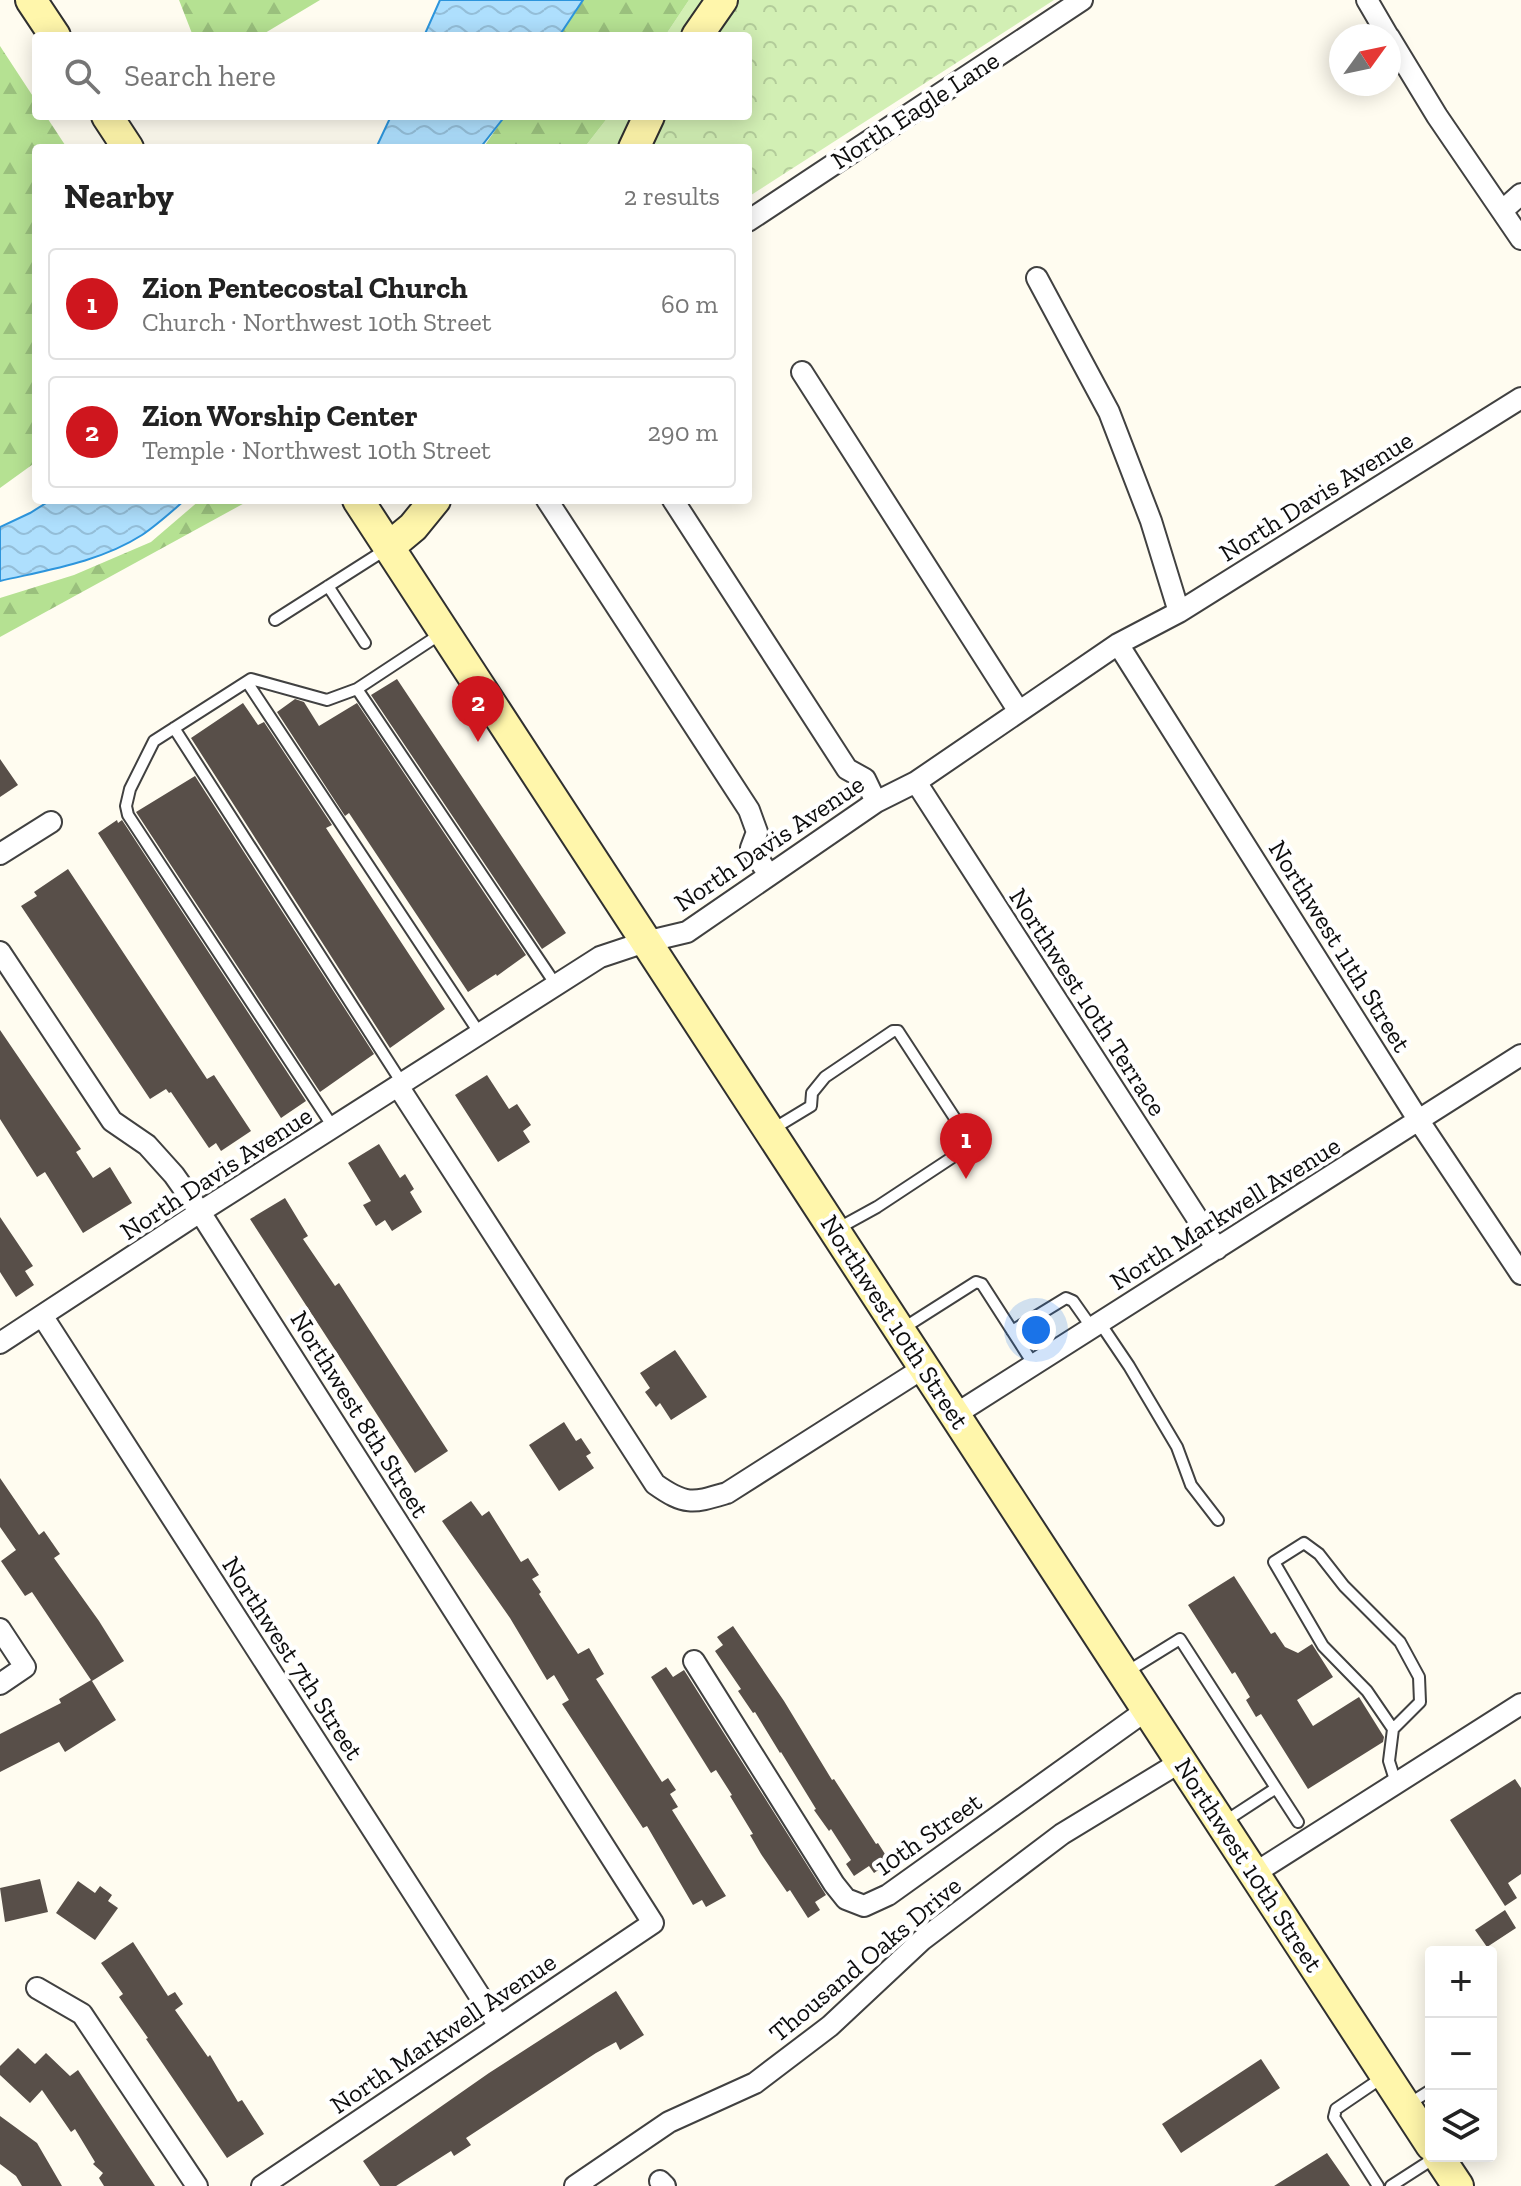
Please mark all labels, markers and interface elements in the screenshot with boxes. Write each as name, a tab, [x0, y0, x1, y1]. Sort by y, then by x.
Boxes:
north arrow	[1329, 24, 1401, 96]
search box	[32, 32, 752, 120]
street label: North Eagle Lane	[825, 44, 1005, 176]
icon: search	[60, 54, 104, 98]
text: Search here	[124, 58, 276, 94]
text: Nearby	[64, 176, 174, 217]
text: 2 results	[624, 180, 720, 212]
text: Zion Pentecostal Church	[142, 270, 468, 306]
text: 1	[87, 288, 97, 320]
text: 60 m	[661, 288, 718, 320]
text: Church · Northwest 10th Street	[142, 306, 491, 338]
text: Zion Worship Center	[142, 398, 418, 434]
text: 2	[85, 416, 99, 448]
text: 290 m	[647, 416, 718, 448]
street label: North Davis Avenue	[1213, 424, 1419, 568]
text: Temple · Northwest 10th Street	[142, 434, 491, 466]
pin: 2	[452, 676, 504, 742]
street label: North Davis Avenue	[668, 768, 870, 918]
street label: Northwest 11th Street	[1262, 834, 1418, 1058]
street label: Northwest 10th Terrace	[1002, 882, 1174, 1122]
street label: North Davis Avenue	[114, 1099, 318, 1247]
pin: 1	[940, 1113, 992, 1179]
street label: North Markwell Avenue	[1104, 1129, 1346, 1297]
street label: Northwest 10th Street	[814, 1209, 976, 1435]
street label: Northwest 8th Street	[283, 1305, 437, 1524]
your location	[1016, 1310, 1056, 1350]
street label: Northwest 7th Street	[215, 1550, 371, 1766]
street label: Northwest 10th Street	[1168, 1752, 1330, 1978]
street label: 10th Street	[868, 1785, 988, 1882]
street label: Thousand Oaks Drive	[762, 1869, 968, 2049]
street label: North Markwell Avenue	[324, 1946, 562, 2120]
map controls	[1425, 1946, 1497, 2162]
button: +	[1425, 1946, 1497, 2018]
button: −	[1425, 2018, 1497, 2090]
button: layers	[1425, 2090, 1497, 2162]

